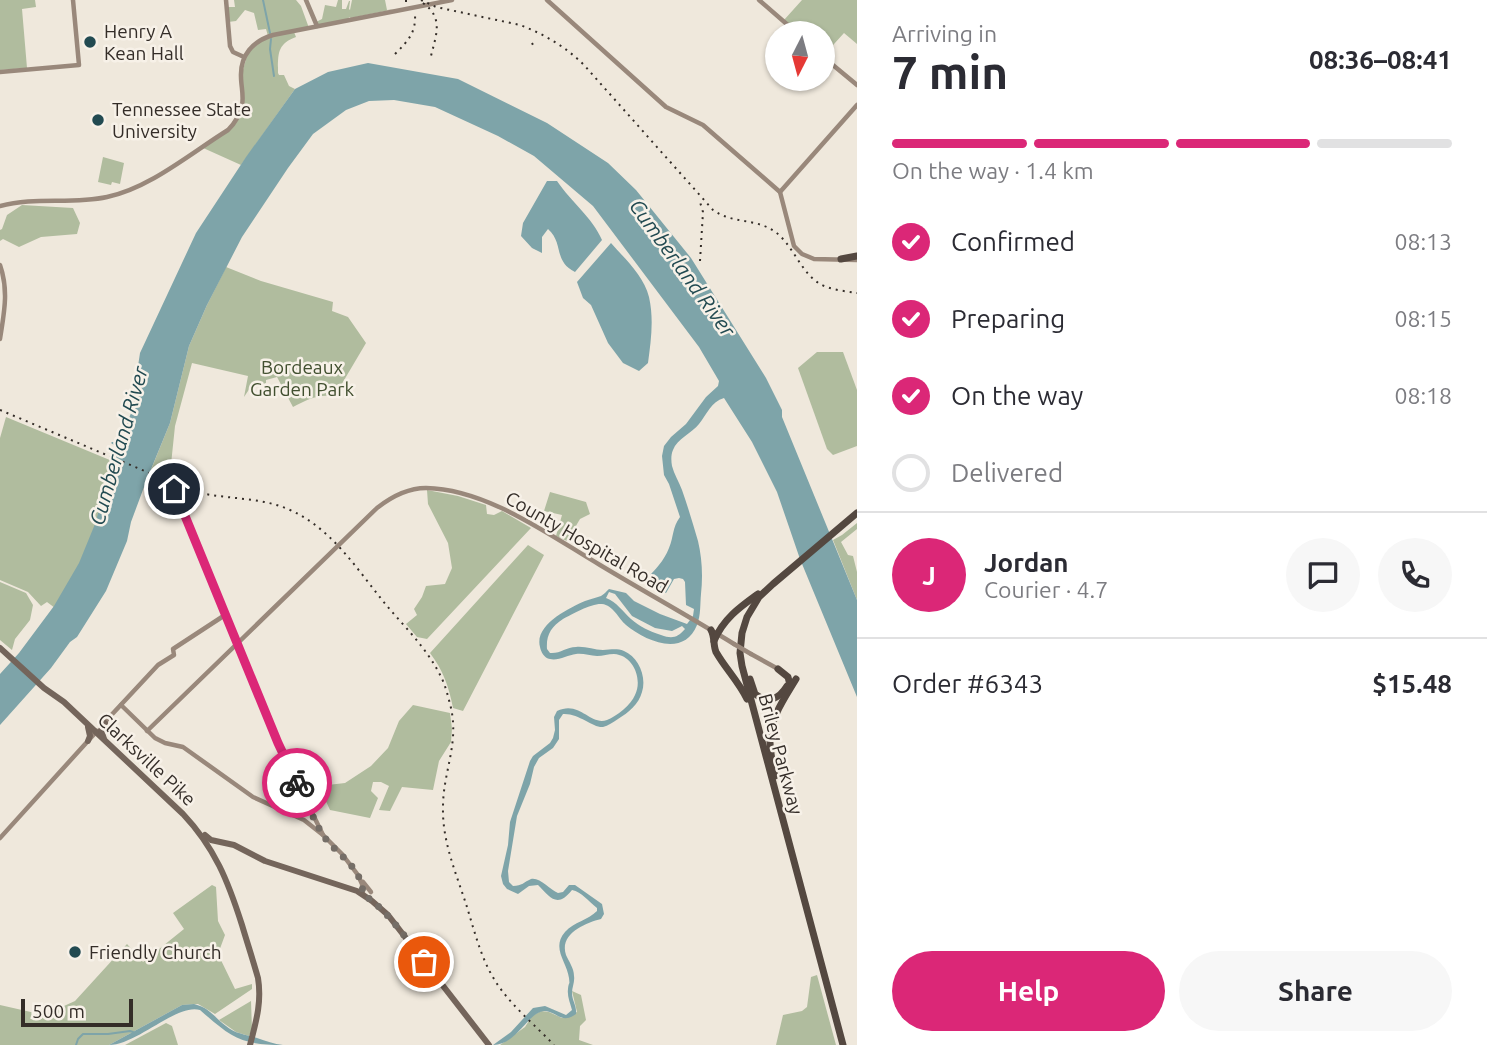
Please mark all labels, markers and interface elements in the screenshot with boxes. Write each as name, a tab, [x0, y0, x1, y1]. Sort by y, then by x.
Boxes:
place label: Henry A Kean Hall	[104, 20, 184, 64]
north arrow	[765, 21, 835, 91]
map controls	[765, 21, 835, 91]
text: Arriving in	[892, 21, 997, 46]
marker: Henry A Kean Hall	[82, 34, 98, 50]
text: 08:36–08:41	[1309, 45, 1452, 74]
text: 7 min	[892, 46, 1008, 98]
place label: Tennessee State University	[112, 98, 251, 142]
marker: Tennessee State University	[90, 112, 106, 128]
text: On the way · 1.4 km	[892, 158, 1094, 183]
water label: Cumberland River	[625, 194, 741, 342]
icon: check	[892, 223, 930, 261]
text: Confirmed	[951, 227, 1075, 256]
text: 08:13	[1394, 229, 1452, 254]
icon: check	[892, 300, 930, 338]
text: Preparing	[951, 304, 1065, 333]
text: 08:15	[1394, 306, 1452, 331]
park label: Bordeaux Garden Park	[250, 356, 354, 400]
water label: Cumberland River	[84, 363, 152, 528]
icon: check	[892, 377, 930, 415]
text: On the way	[951, 381, 1083, 410]
text: 08:18	[1394, 383, 1452, 408]
text: Delivered	[951, 458, 1063, 487]
pin	[144, 459, 204, 519]
icon: home	[155, 470, 193, 508]
street label: County Hospital Road	[502, 486, 672, 598]
button: chat	[1286, 538, 1360, 612]
button: phone	[1378, 538, 1452, 612]
text: Jordan	[984, 548, 1069, 577]
text: J	[922, 561, 936, 590]
text: Courier · 4.7	[984, 577, 1108, 602]
text: Order #6343	[892, 669, 1043, 698]
text: $15.48	[1372, 669, 1452, 698]
street label: Briley Parkway	[754, 691, 808, 817]
street label: Clarksville Pike	[93, 708, 201, 810]
courier	[262, 748, 332, 818]
icon: bike	[278, 764, 316, 802]
pin	[394, 932, 454, 992]
place label: Friendly Church	[89, 941, 222, 963]
icon: bag	[405, 943, 443, 981]
marker: Friendly Church	[67, 944, 83, 960]
button: Help	[892, 951, 1165, 1031]
button: Share	[1179, 951, 1452, 1031]
scale bar	[21, 996, 133, 1028]
text: 500 m	[32, 1000, 85, 1022]

